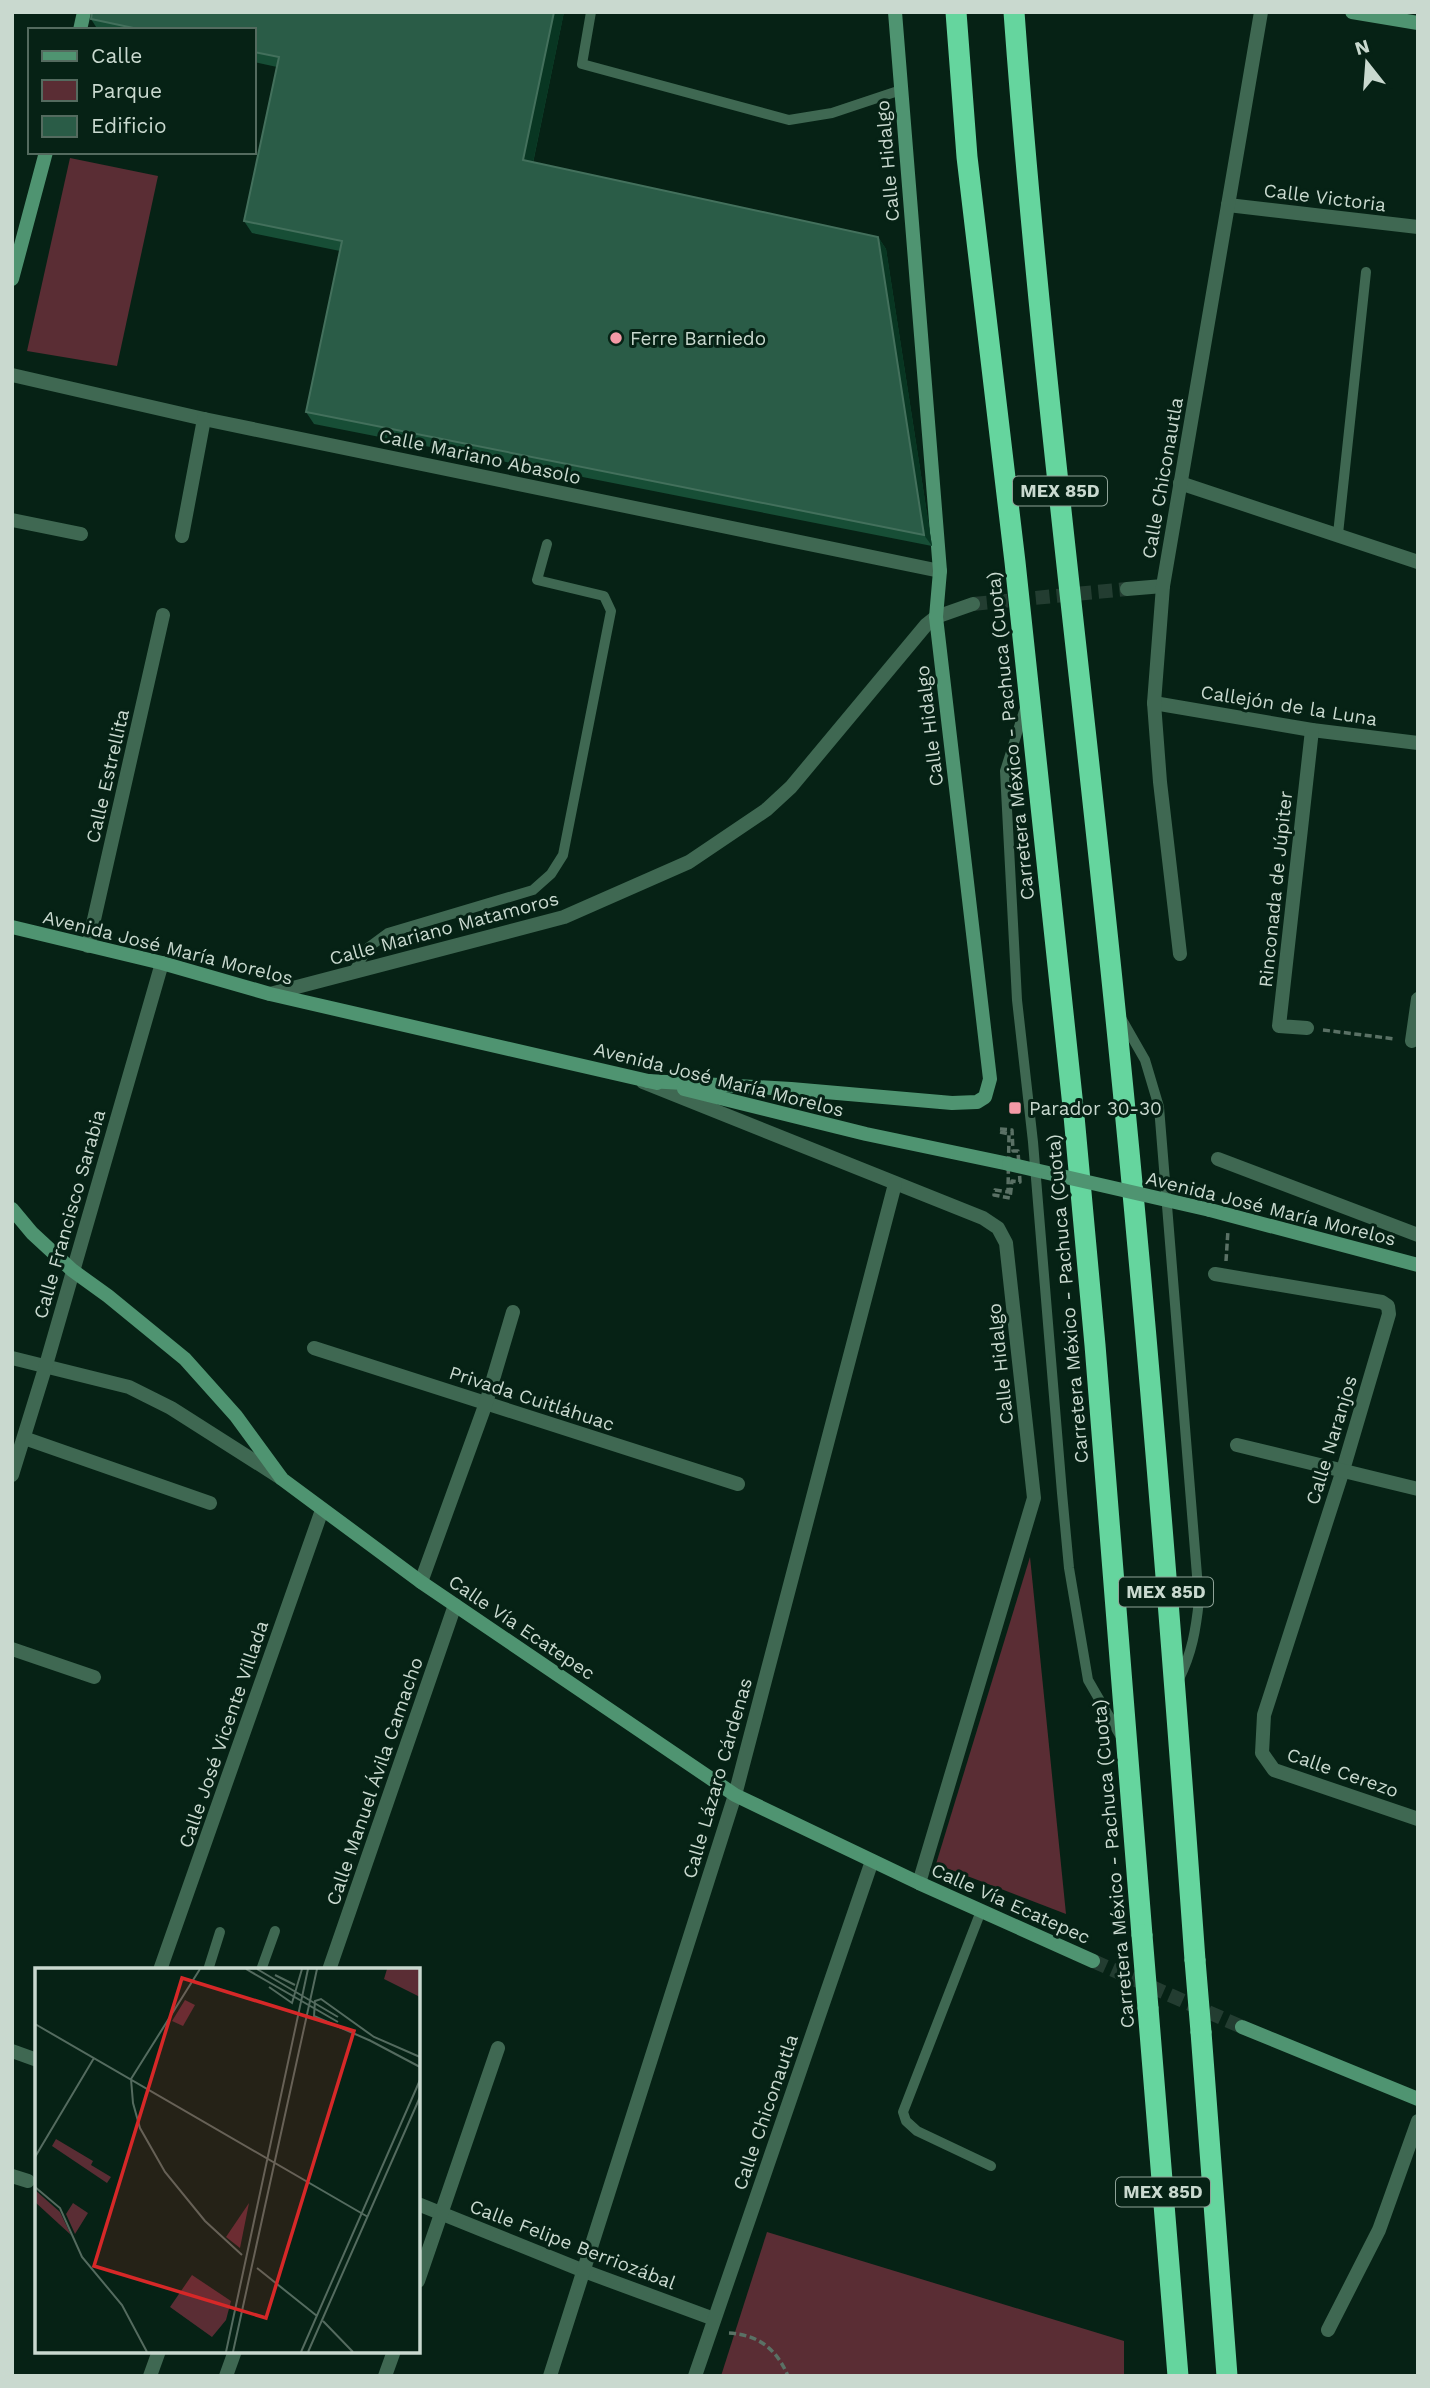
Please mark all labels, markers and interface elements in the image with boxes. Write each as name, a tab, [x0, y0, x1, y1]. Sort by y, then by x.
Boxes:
legend	[28, 28, 256, 154]
north arrow	[1332, 28, 1402, 98]
text: N	[1352, 34, 1372, 60]
text: Calle	[91, 43, 142, 68]
text: Parque	[91, 78, 162, 103]
street label: Calle Hidalgo	[871, 99, 904, 223]
text: Edificio	[91, 113, 167, 138]
street label: Calle Victoria	[1262, 179, 1388, 216]
place label: Ferre Barniedo	[630, 327, 766, 350]
marker: Ferre Barniedo	[608, 330, 624, 346]
street label: Calle Chiconautla	[1137, 395, 1188, 561]
street label: Calle Mariano Abasolo	[377, 424, 583, 489]
road number: MEX 85D	[1013, 476, 1107, 505]
street label: Carretera México - Pachuca (Cuota)	[982, 571, 1039, 901]
street label: Calle Hidalgo	[911, 664, 948, 788]
street label: Callejón de la Luna	[1199, 680, 1379, 731]
street label: Calle Estrellita	[81, 707, 134, 845]
street label: Rinconada de Júpiter	[1254, 789, 1297, 988]
street label: Calle Mariano Matamoros	[327, 887, 561, 970]
street label: Avenida José María Morelos	[40, 905, 295, 990]
street label: Avenida José María Morelos	[591, 1037, 846, 1122]
place label: Parador 30-30	[1029, 1097, 1162, 1120]
marker: Parador 30-30	[1007, 1100, 1023, 1116]
street label: Calle Francisco Sarabia	[29, 1107, 110, 1321]
street label: Carretera México - Pachuca (Cuota)	[1042, 1134, 1093, 1464]
street label: Avenida José María Morelos	[1143, 1166, 1398, 1251]
street label: Calle Hidalgo	[983, 1302, 1018, 1426]
street label: Privada Cuitláhuac	[446, 1361, 618, 1436]
street label: Calle Naranjos	[1301, 1373, 1362, 1508]
street label: Calle Vía Ecatepec	[444, 1570, 599, 1685]
road number: MEX 85D	[1119, 1577, 1213, 1606]
street label: Calle José Vicente Villada	[174, 1617, 273, 1851]
street label: Calle Manuel Ávila Camacho	[321, 1654, 428, 1908]
street label: Calle Lázaro Cárdenas	[678, 1675, 757, 1881]
street label: Carretera México - Pachuca (Cuota)	[1088, 1699, 1139, 2029]
street label: Calle Cerezo	[1284, 1743, 1402, 1802]
street label: Calle Vía Ecatepec	[928, 1858, 1094, 1949]
inset map	[35, 1968, 420, 2353]
street label: Calle Chiconautla	[728, 2031, 803, 2193]
road number: MEX 85D	[1116, 2178, 1210, 2206]
street label: Calle Felipe Berriozábal	[466, 2194, 679, 2295]

